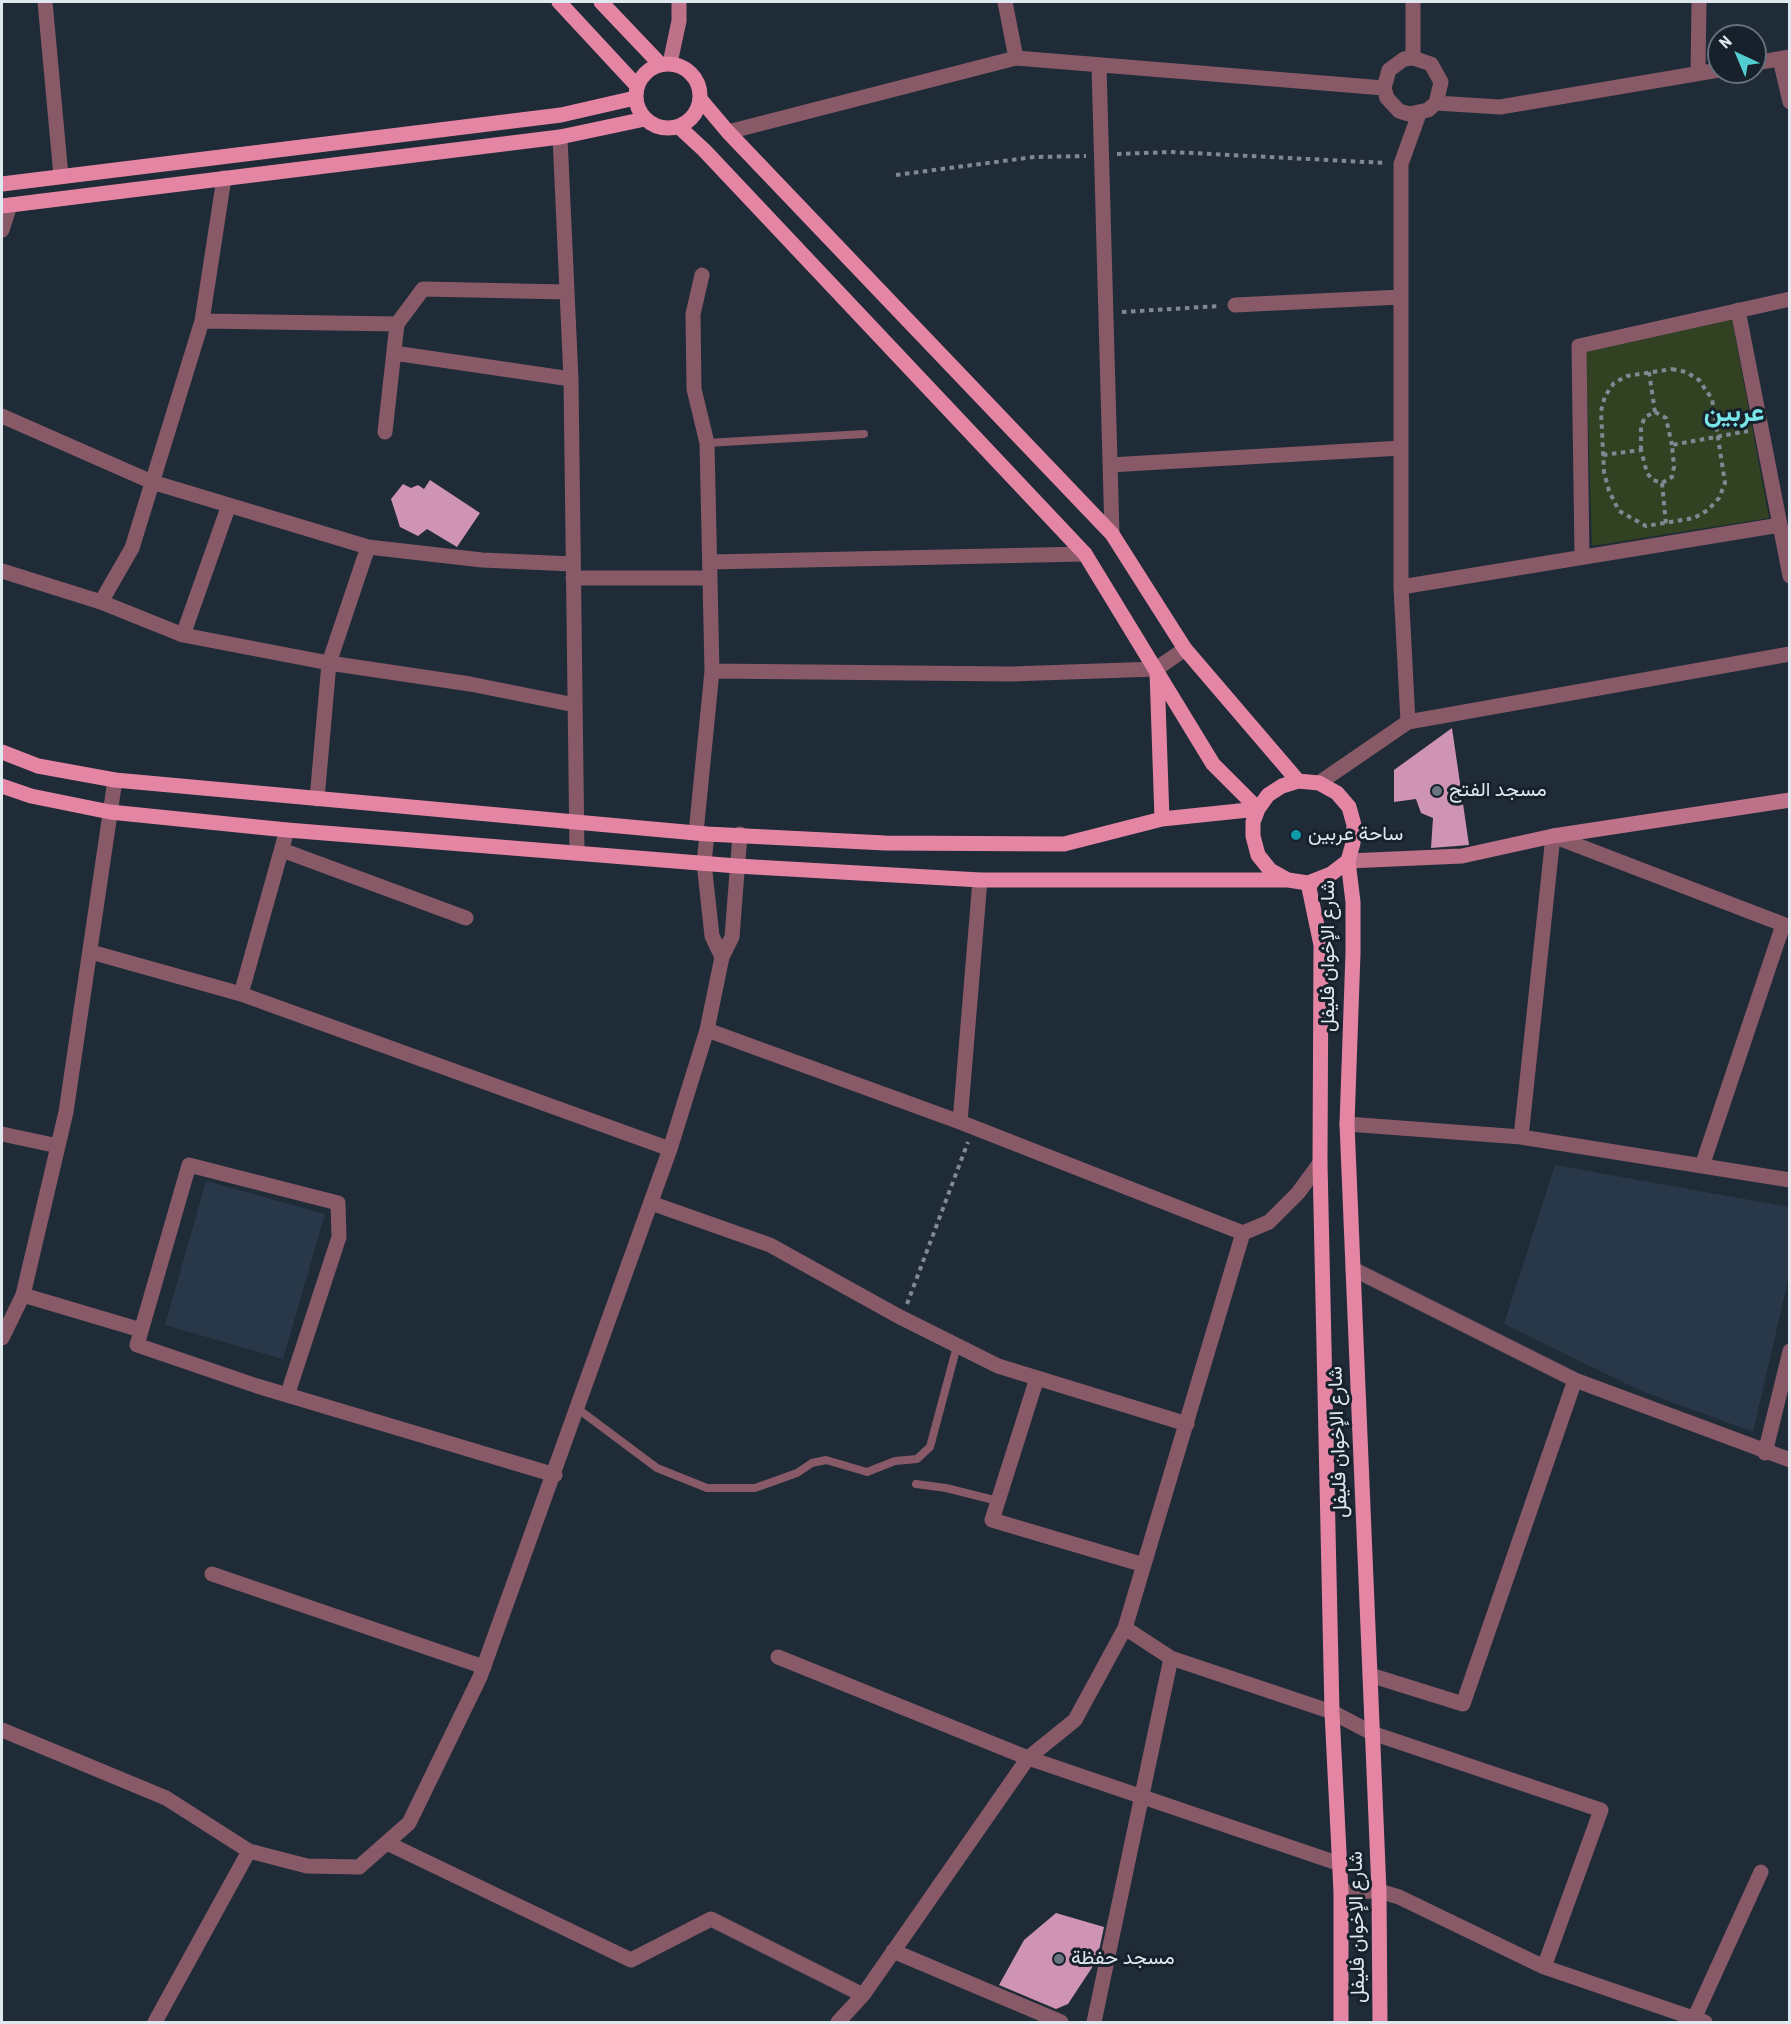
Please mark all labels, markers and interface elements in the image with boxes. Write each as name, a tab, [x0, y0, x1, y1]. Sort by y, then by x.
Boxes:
north arrow	[1707, 24, 1767, 84]
text: N	[1715, 32, 1736, 52]
district label: عربين	[1704, 398, 1764, 430]
place label: مسجد الفتح	[1449, 779, 1547, 803]
marker: مسجد الفتح	[1430, 784, 1444, 798]
place label: ساحة عربين	[1308, 823, 1403, 847]
marker: ساحة عربين	[1289, 828, 1303, 842]
street label: شارع الإخوان فليفل	[1317, 880, 1341, 1032]
street label: شارع الإخوان فليفل	[1324, 1366, 1354, 1518]
street label: شارع الإخوان فليفل	[1345, 1851, 1371, 2003]
place label: مسجد حفظة	[1071, 1947, 1175, 1971]
marker: مسجد حفظة	[1052, 1952, 1066, 1966]

